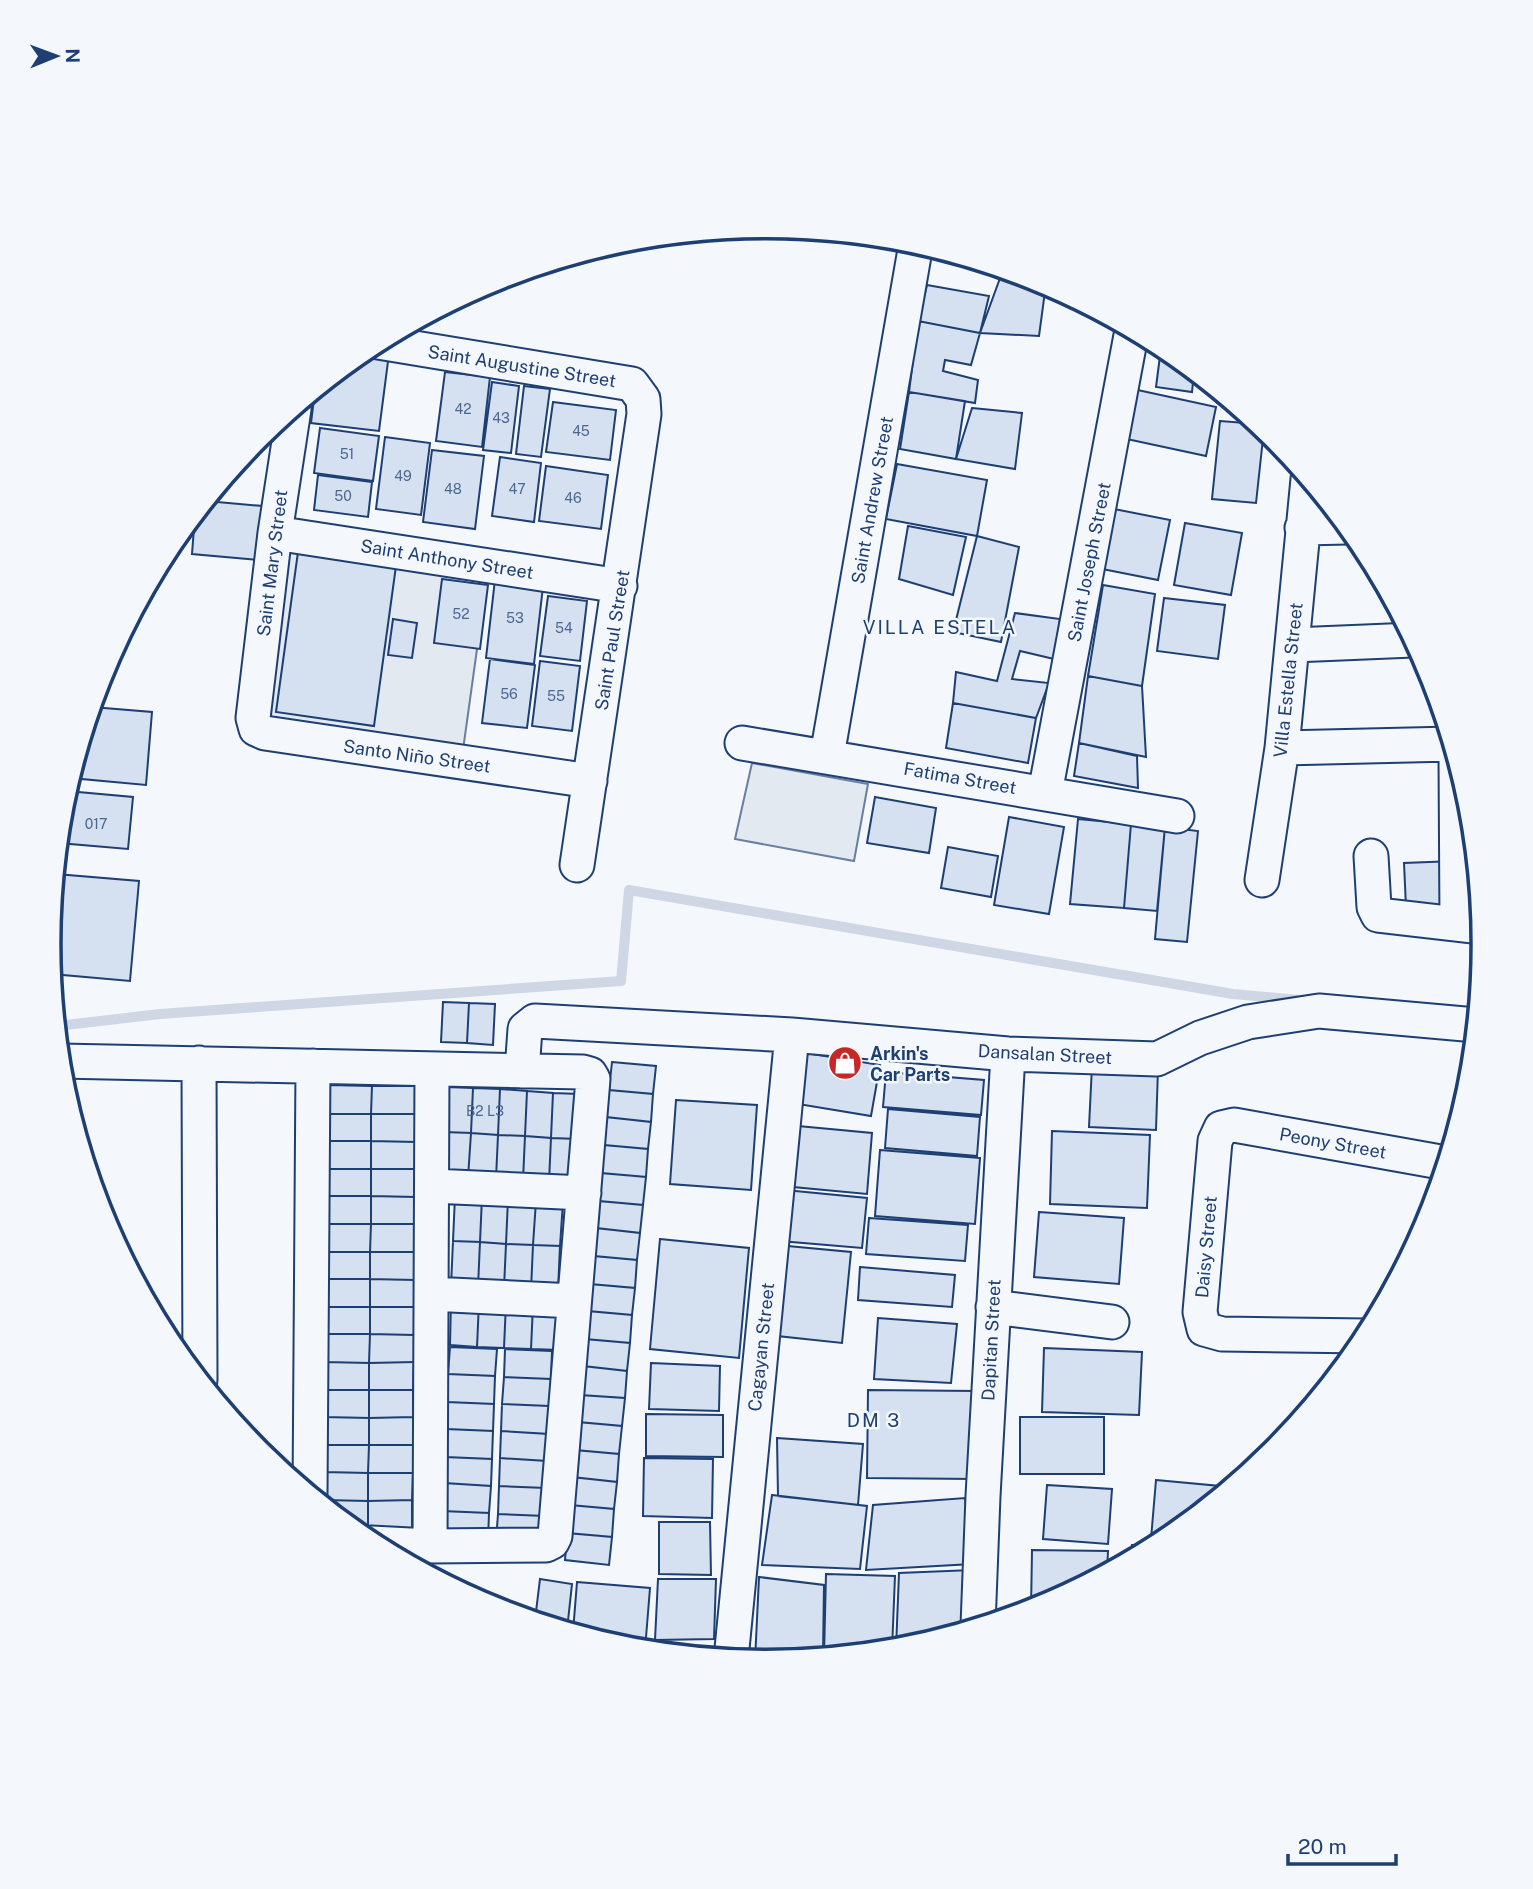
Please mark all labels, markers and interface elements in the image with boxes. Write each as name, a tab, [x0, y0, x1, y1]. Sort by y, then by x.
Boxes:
north arrow	[21, 21, 91, 91]
text: N	[62, 48, 84, 63]
street label: Saint Augustine Street	[426, 341, 618, 391]
house number: 42	[454, 401, 472, 417]
house number: 43	[492, 410, 510, 426]
street label: Saint Andrew Street	[847, 415, 897, 585]
house number: 45	[572, 423, 590, 439]
house number: 51	[340, 446, 354, 462]
house number: 49	[394, 468, 412, 484]
street label: Saint Joseph Street	[1063, 480, 1115, 644]
house number: 48	[444, 481, 462, 497]
house number: 47	[508, 481, 526, 497]
house number: 50	[334, 488, 352, 504]
street label: Saint Mary Street	[253, 489, 291, 637]
house number: 46	[564, 490, 582, 506]
street label: Saint Anthony Street	[359, 535, 535, 583]
street label: Saint Paul Street	[591, 568, 633, 712]
street label: Villa Estella Street	[1269, 601, 1307, 759]
house number: 52	[452, 606, 470, 622]
house number: 53	[506, 610, 524, 626]
district label: VILLA ESTELA	[863, 616, 1017, 638]
house number: 54	[555, 620, 573, 636]
house number: 56	[500, 686, 518, 702]
house number: 55	[547, 688, 565, 704]
street label: Santo Niño Street	[342, 735, 492, 777]
street label: Fatima Street	[902, 758, 1018, 798]
house number: 017	[85, 816, 107, 832]
street label: Dansalan Street	[977, 1040, 1113, 1068]
place label: Arkin's Car Parts	[870, 1043, 950, 1085]
shop icon: Arkin's Car Parts	[826, 1044, 864, 1082]
house number: B2 L3	[466, 1103, 504, 1119]
street label: Peony Street	[1278, 1123, 1388, 1163]
street label: Daisy Street	[1191, 1195, 1221, 1299]
street label: Dapitan Street	[977, 1279, 1005, 1401]
street label: Cagayan Street	[744, 1281, 778, 1413]
district label: DM 3	[847, 1409, 901, 1431]
scale bar	[1288, 1822, 1396, 1866]
text: 20 m	[1298, 1834, 1347, 1859]

